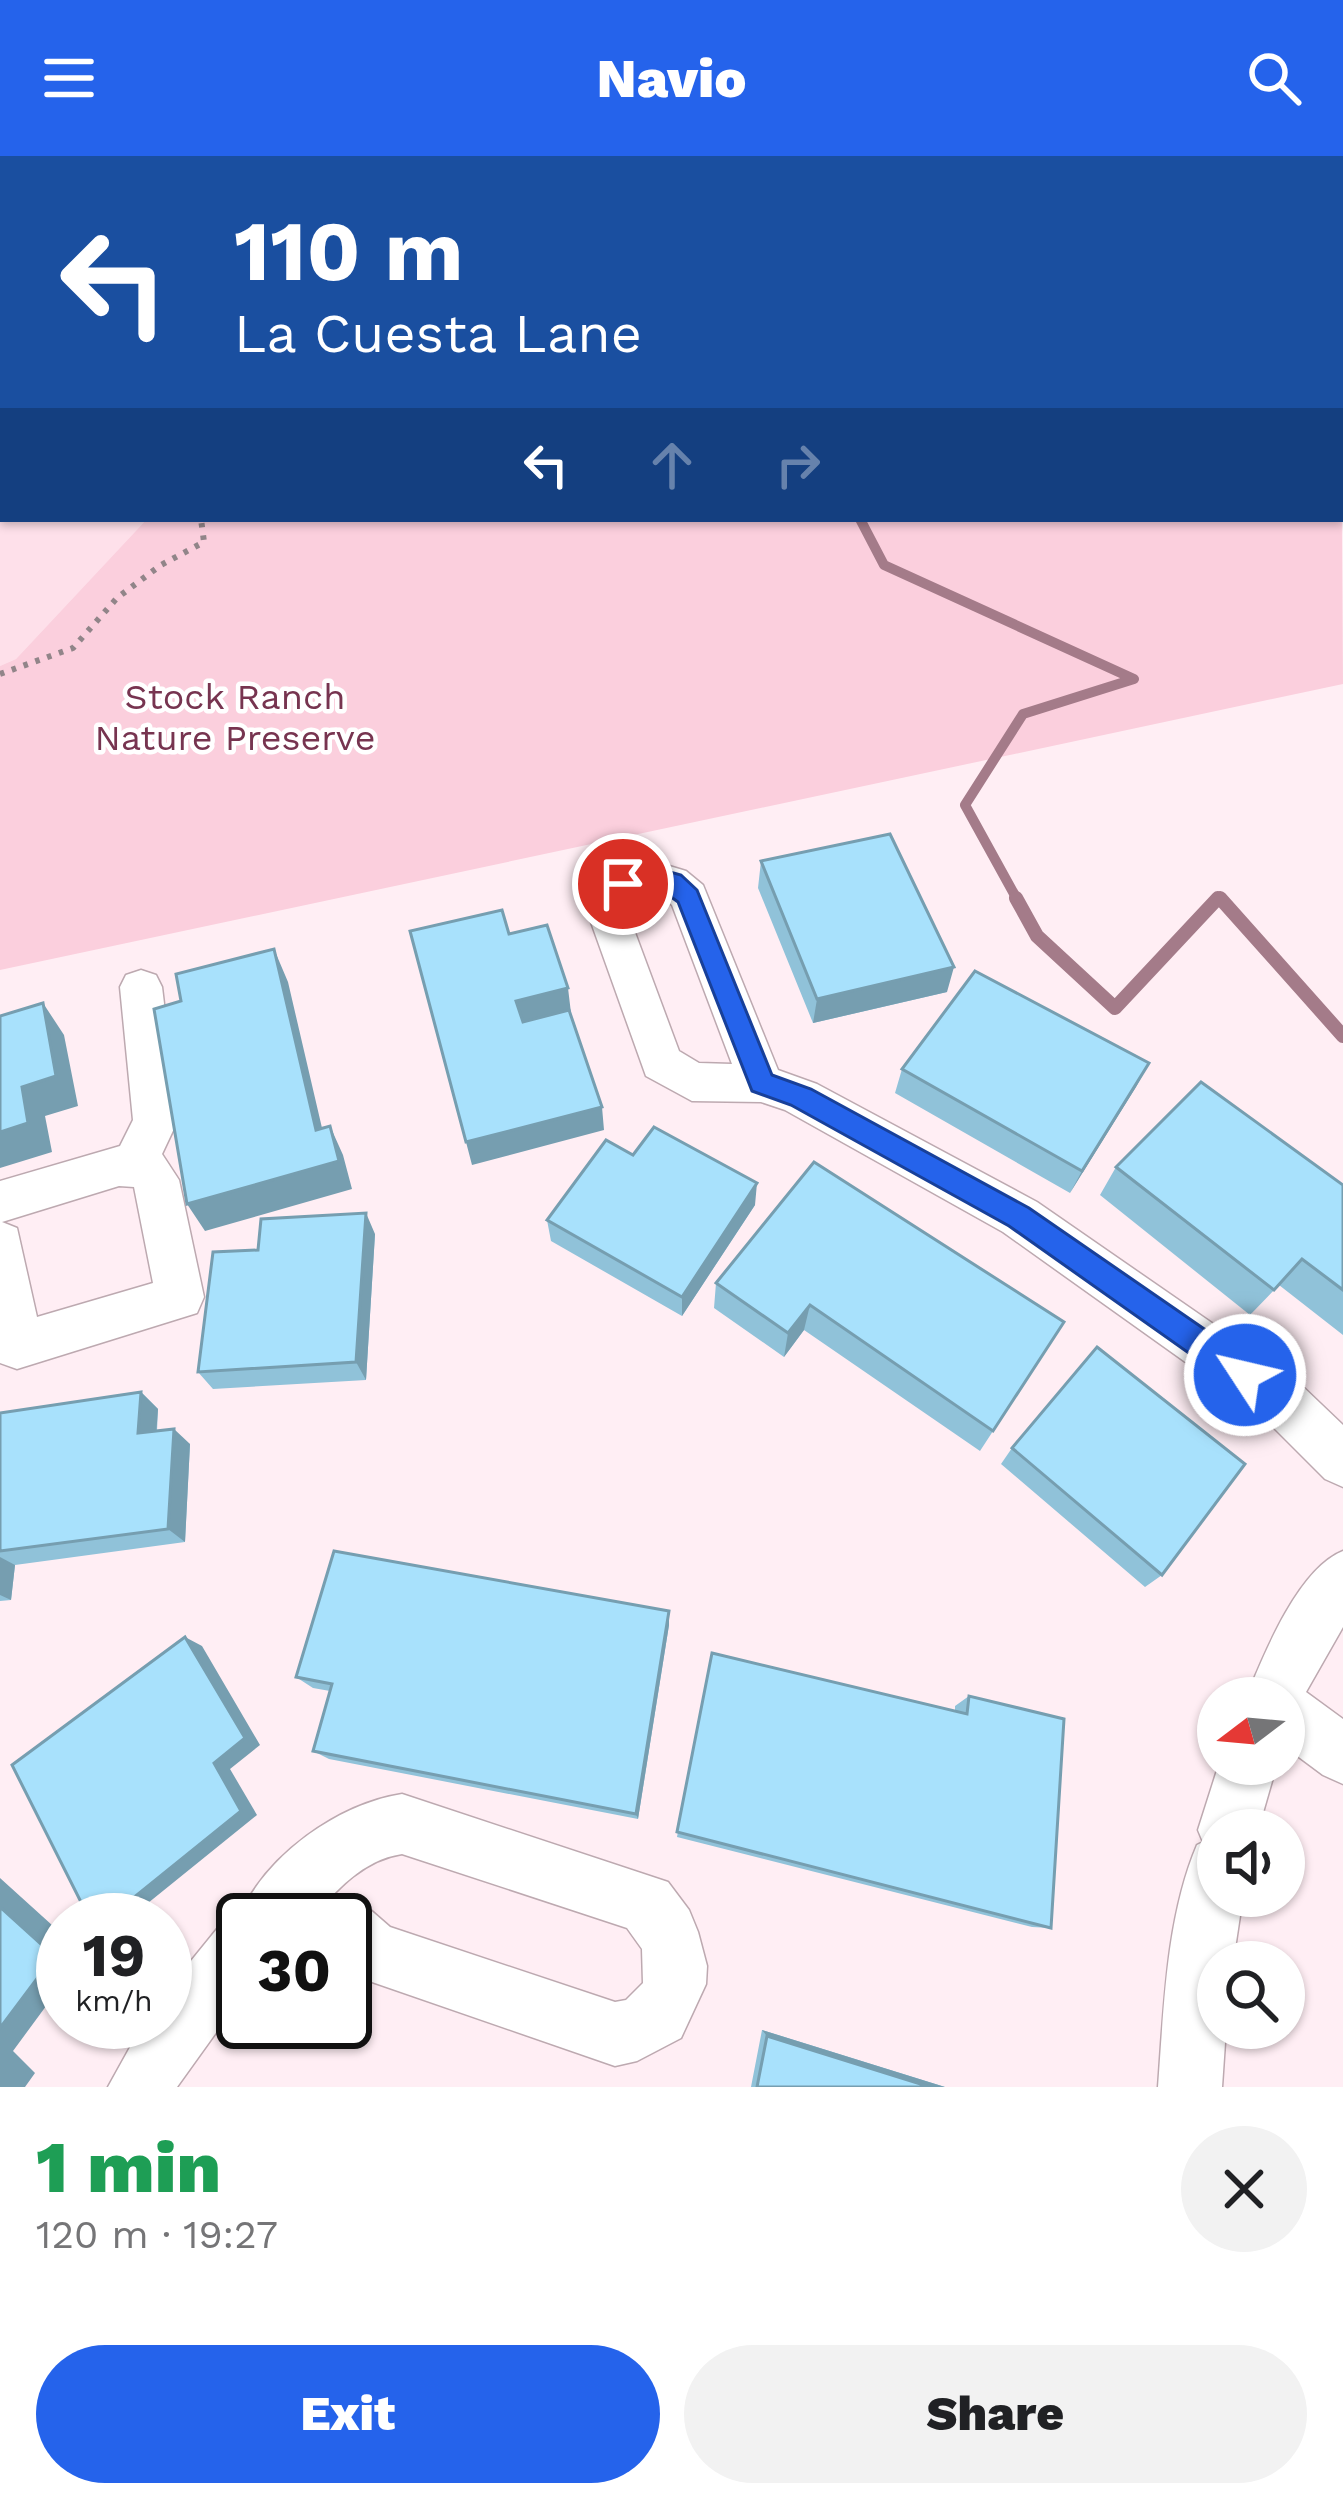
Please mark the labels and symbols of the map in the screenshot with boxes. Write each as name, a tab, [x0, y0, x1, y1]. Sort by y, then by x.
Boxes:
park label: Stock Ranch Nature Preserve	[94, 676, 376, 759]
pin	[572, 833, 674, 935]
position arrow	[1182, 1312, 1308, 1438]
north arrow	[1197, 1677, 1305, 1785]
speed limit sign: 30	[216, 1893, 372, 2049]

